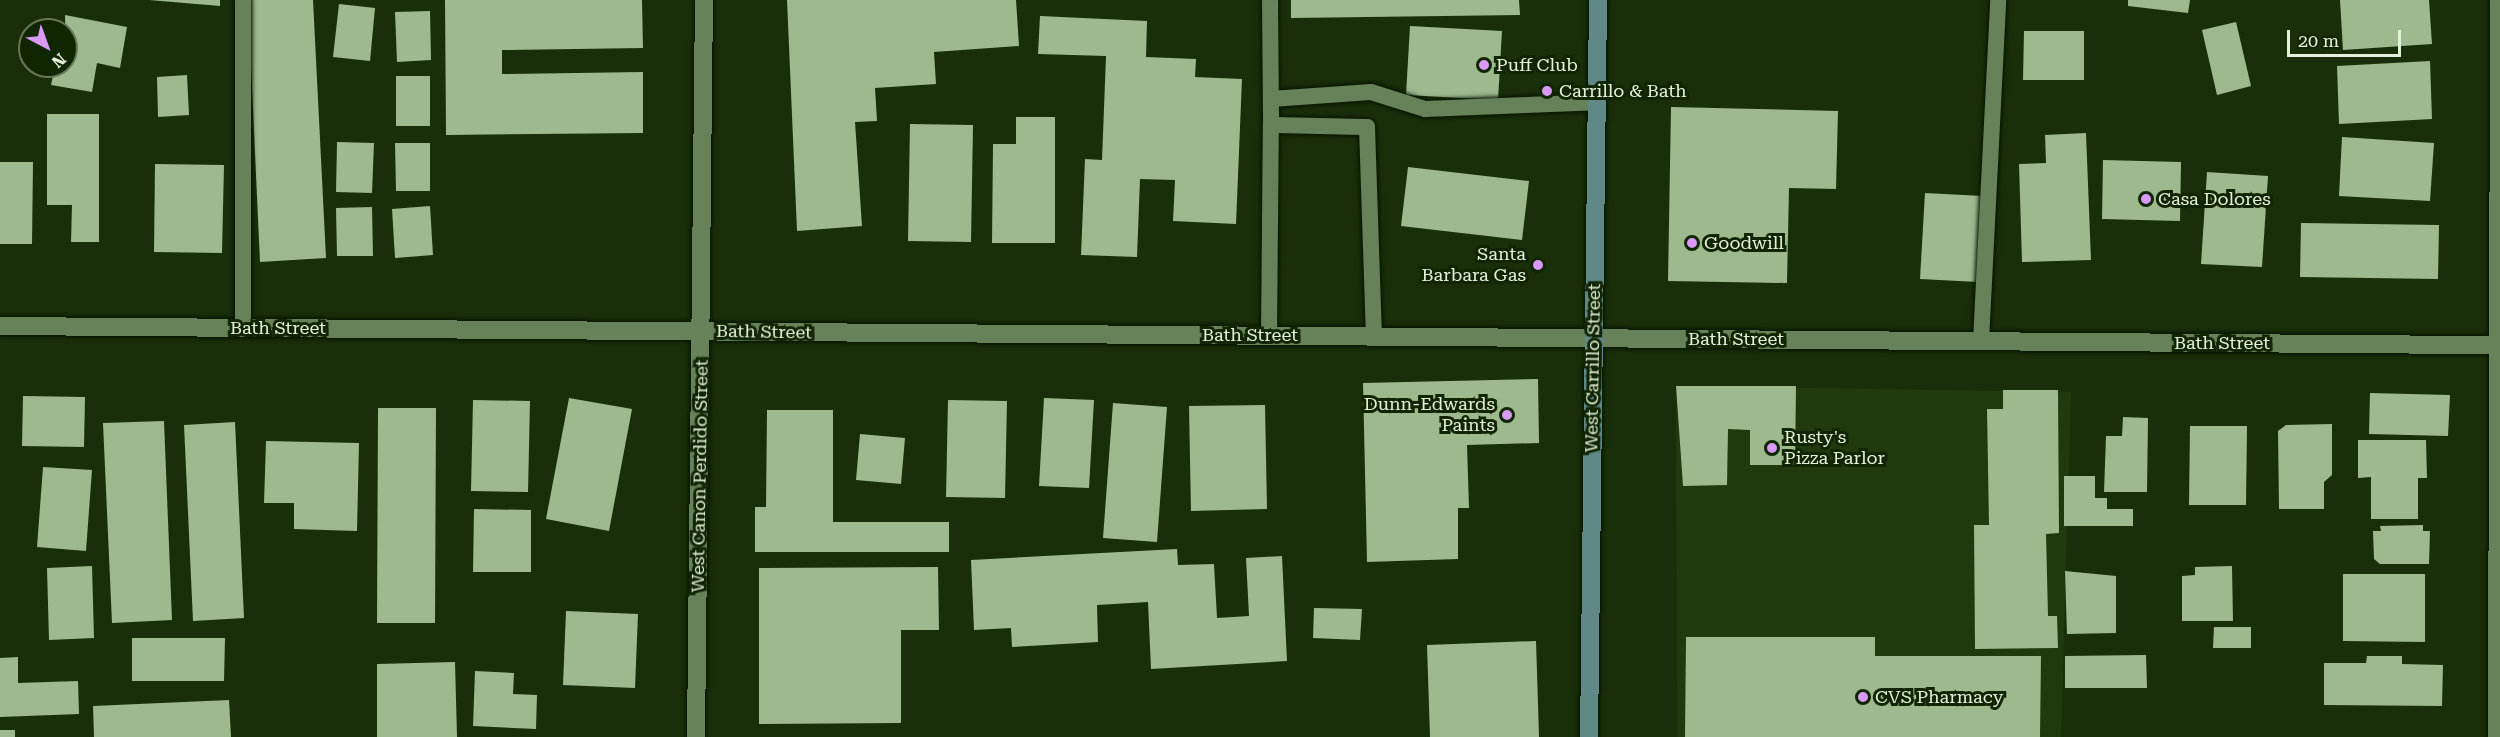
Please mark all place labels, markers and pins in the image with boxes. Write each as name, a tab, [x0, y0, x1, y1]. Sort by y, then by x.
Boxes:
place label: Puff Club	[1496, 54, 1578, 76]
marker: Puff Club	[1477, 58, 1491, 72]
place label: Carrillo & Bath	[1559, 80, 1687, 102]
marker: Carrillo & Bath	[1540, 84, 1554, 98]
place label: Casa Dolores	[2158, 188, 2271, 210]
marker: Casa Dolores	[2139, 192, 2153, 206]
place label: Goodwill	[1704, 232, 1784, 254]
marker: Goodwill	[1685, 236, 1699, 250]
place label: Santa Barbara Gas	[1422, 244, 1526, 286]
marker: Santa Barbara Gas	[1531, 258, 1545, 272]
place label: Dunn-Edwards Paints	[1364, 394, 1495, 436]
marker: Dunn-Edwards Paints	[1500, 408, 1514, 422]
place label: Rusty's Pizza Parlor	[1784, 427, 1885, 470]
marker: Rusty's Pizza Parlor	[1765, 441, 1779, 455]
place label: CVS Pharmacy	[1875, 686, 2003, 708]
marker: CVS Pharmacy	[1856, 690, 1870, 704]

